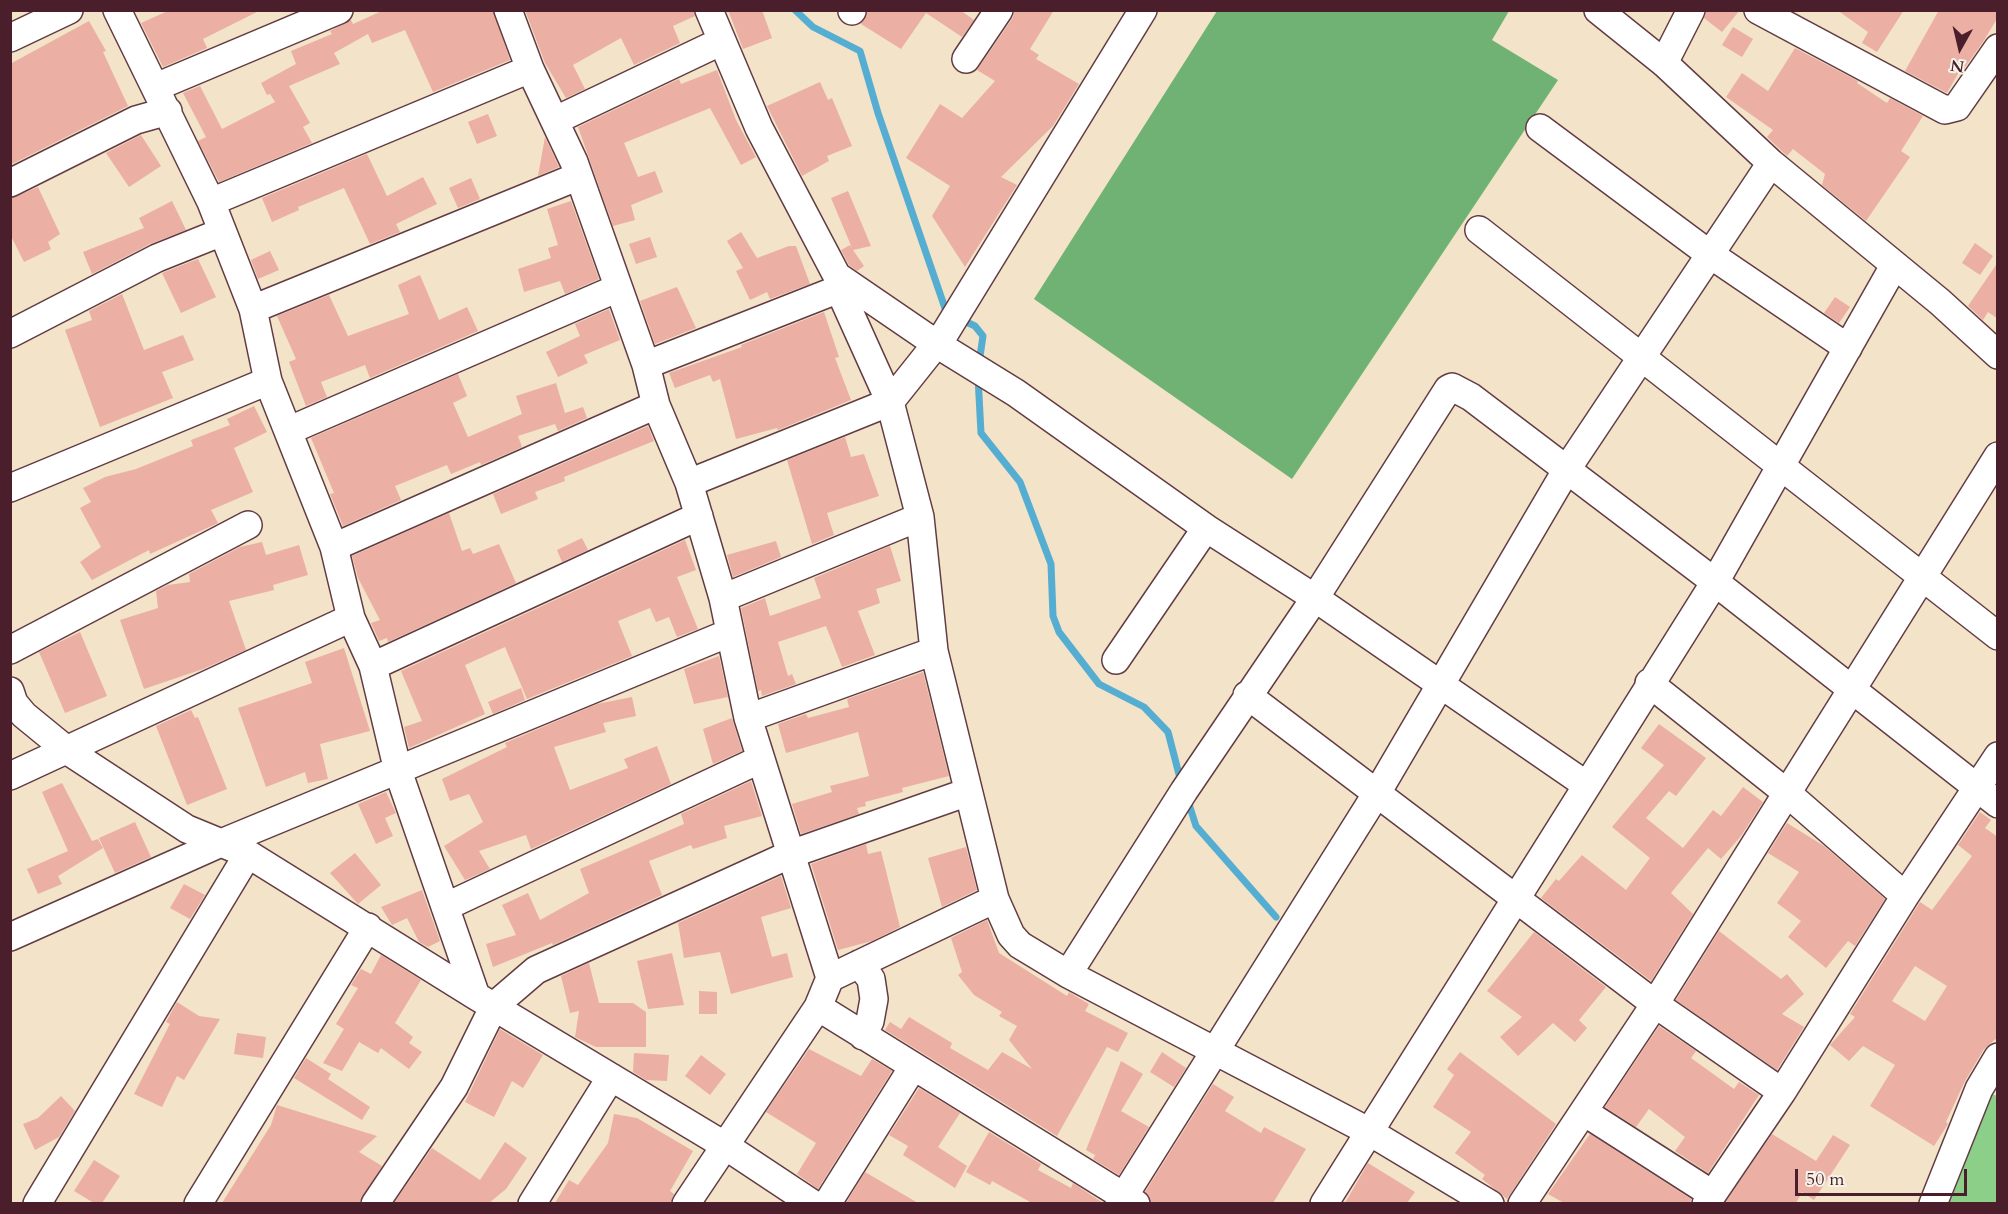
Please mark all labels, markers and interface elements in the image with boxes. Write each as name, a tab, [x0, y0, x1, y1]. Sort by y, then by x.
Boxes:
north arrow	[1930, 18, 1990, 78]
text: N	[1949, 54, 1966, 78]
scale bar	[1798, 1157, 1970, 1195]
text: 50 m	[1806, 1167, 1845, 1192]

